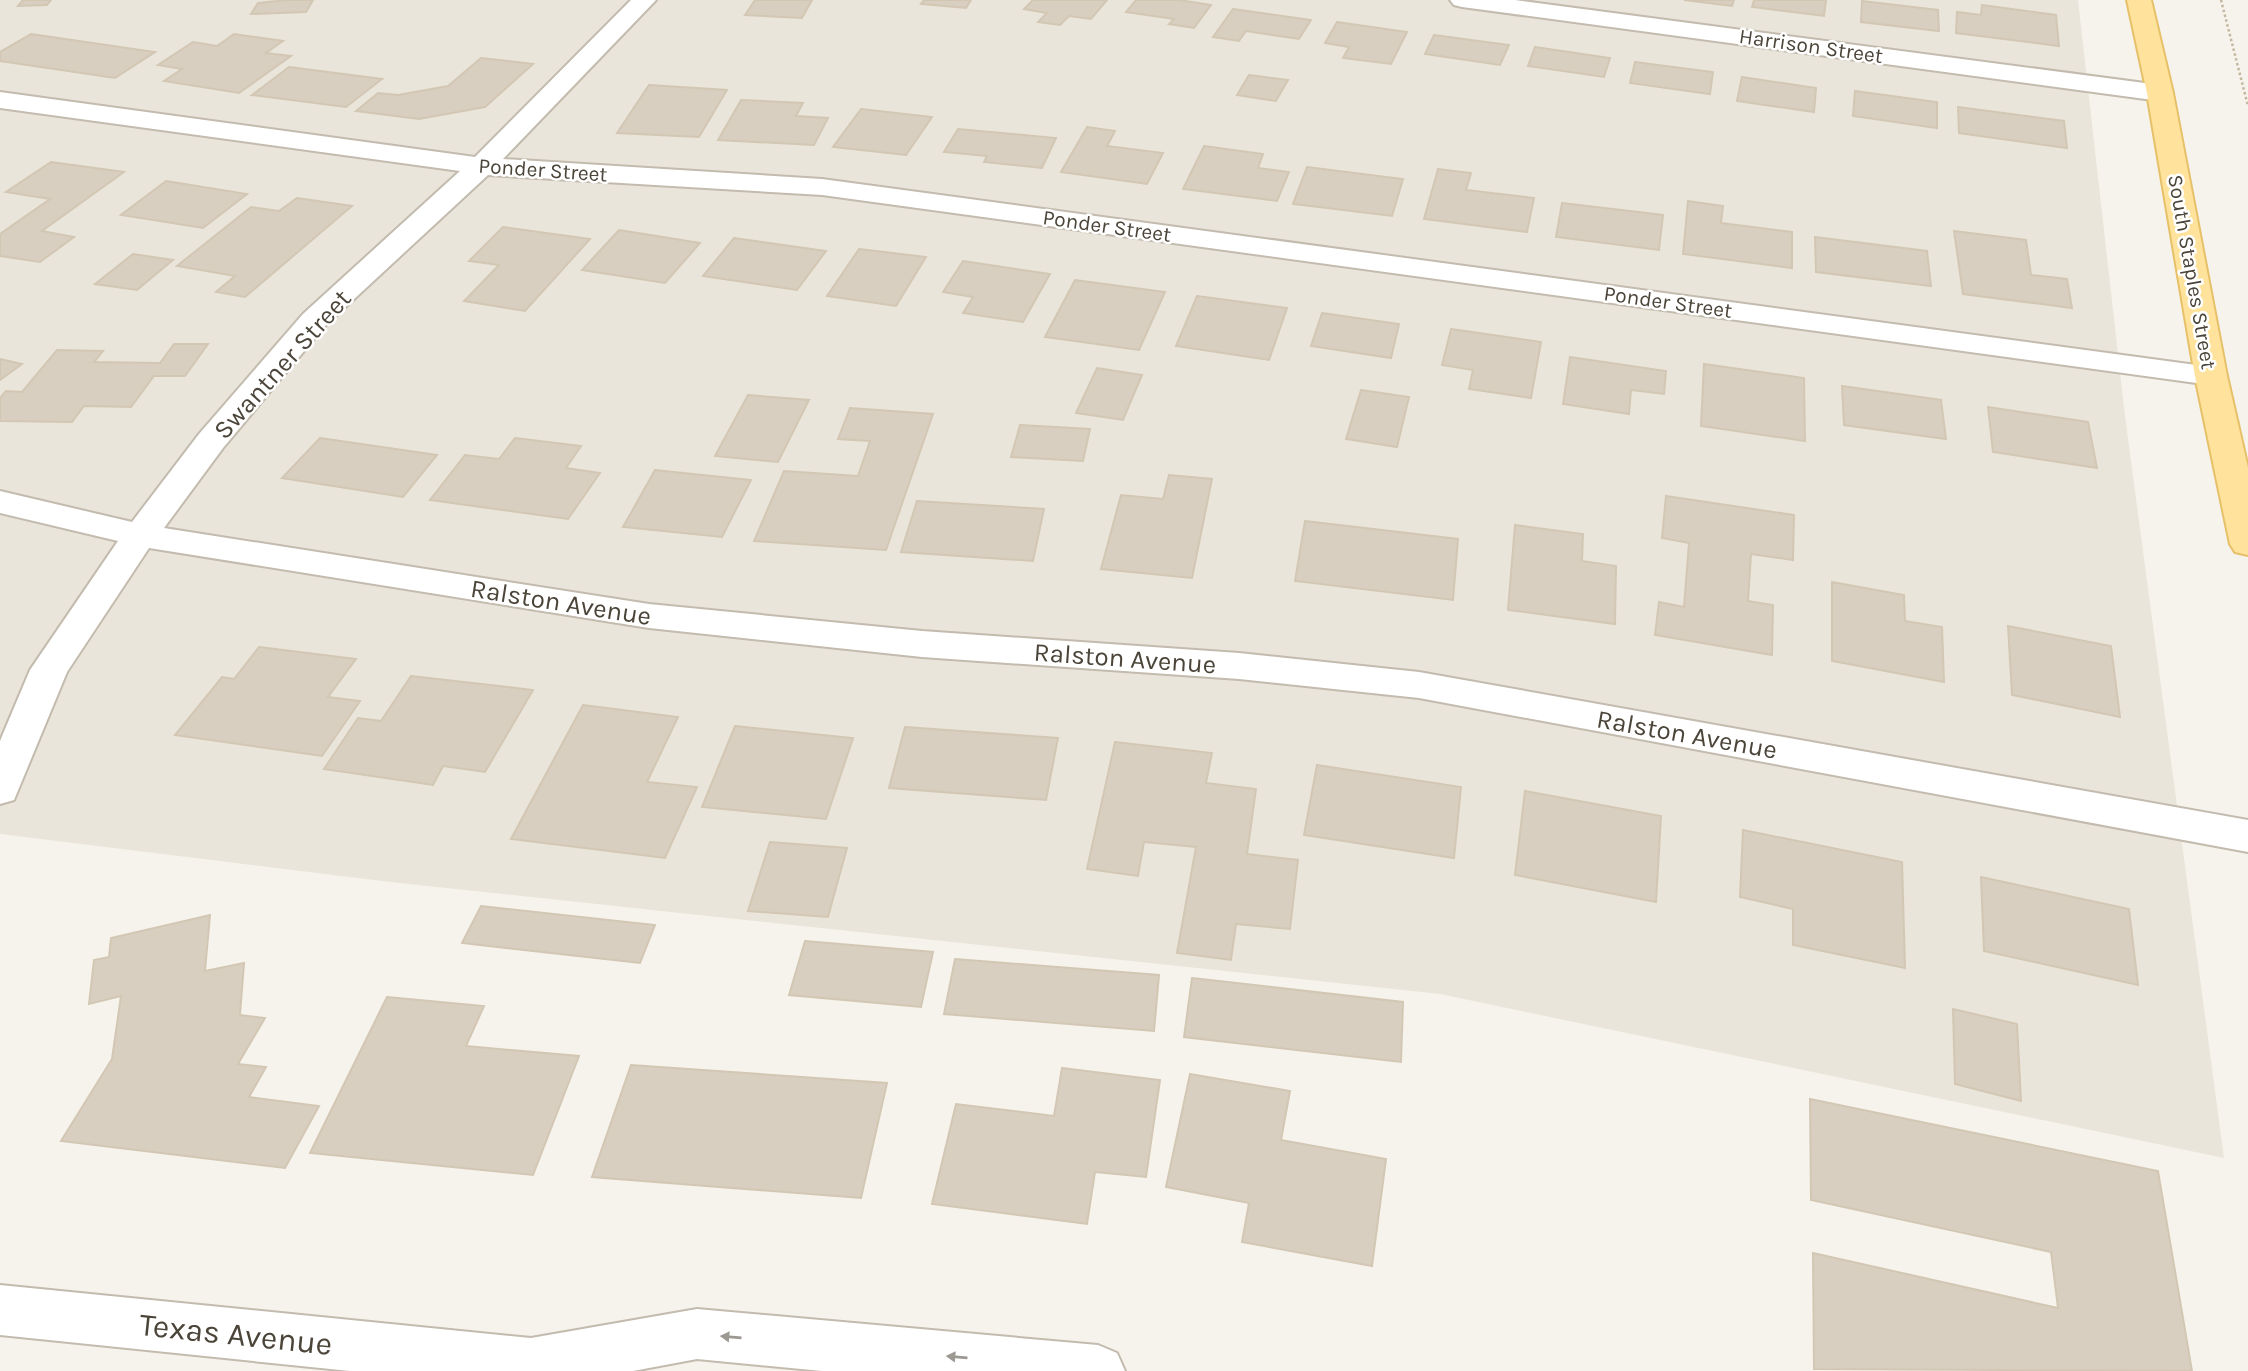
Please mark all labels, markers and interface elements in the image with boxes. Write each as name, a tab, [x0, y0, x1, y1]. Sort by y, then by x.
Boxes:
street label: Harrison Street	[1738, 24, 1884, 68]
street label: Ponder Street	[478, 154, 608, 186]
street label: South Staples Street	[2163, 173, 2221, 371]
street label: Ponder Street	[1041, 205, 1173, 247]
street label: Ponder Street	[1602, 281, 1734, 323]
street label: Swantner Street	[207, 283, 358, 445]
street label: Ralston Avenue	[468, 573, 654, 632]
street label: Ralston Avenue	[1033, 637, 1217, 680]
street label: Ralston Avenue	[1594, 703, 1780, 766]
street label: Texas Avenue	[138, 1306, 334, 1363]
one-way arrow	[719, 1331, 741, 1342]
one-way arrow	[946, 1351, 968, 1362]

